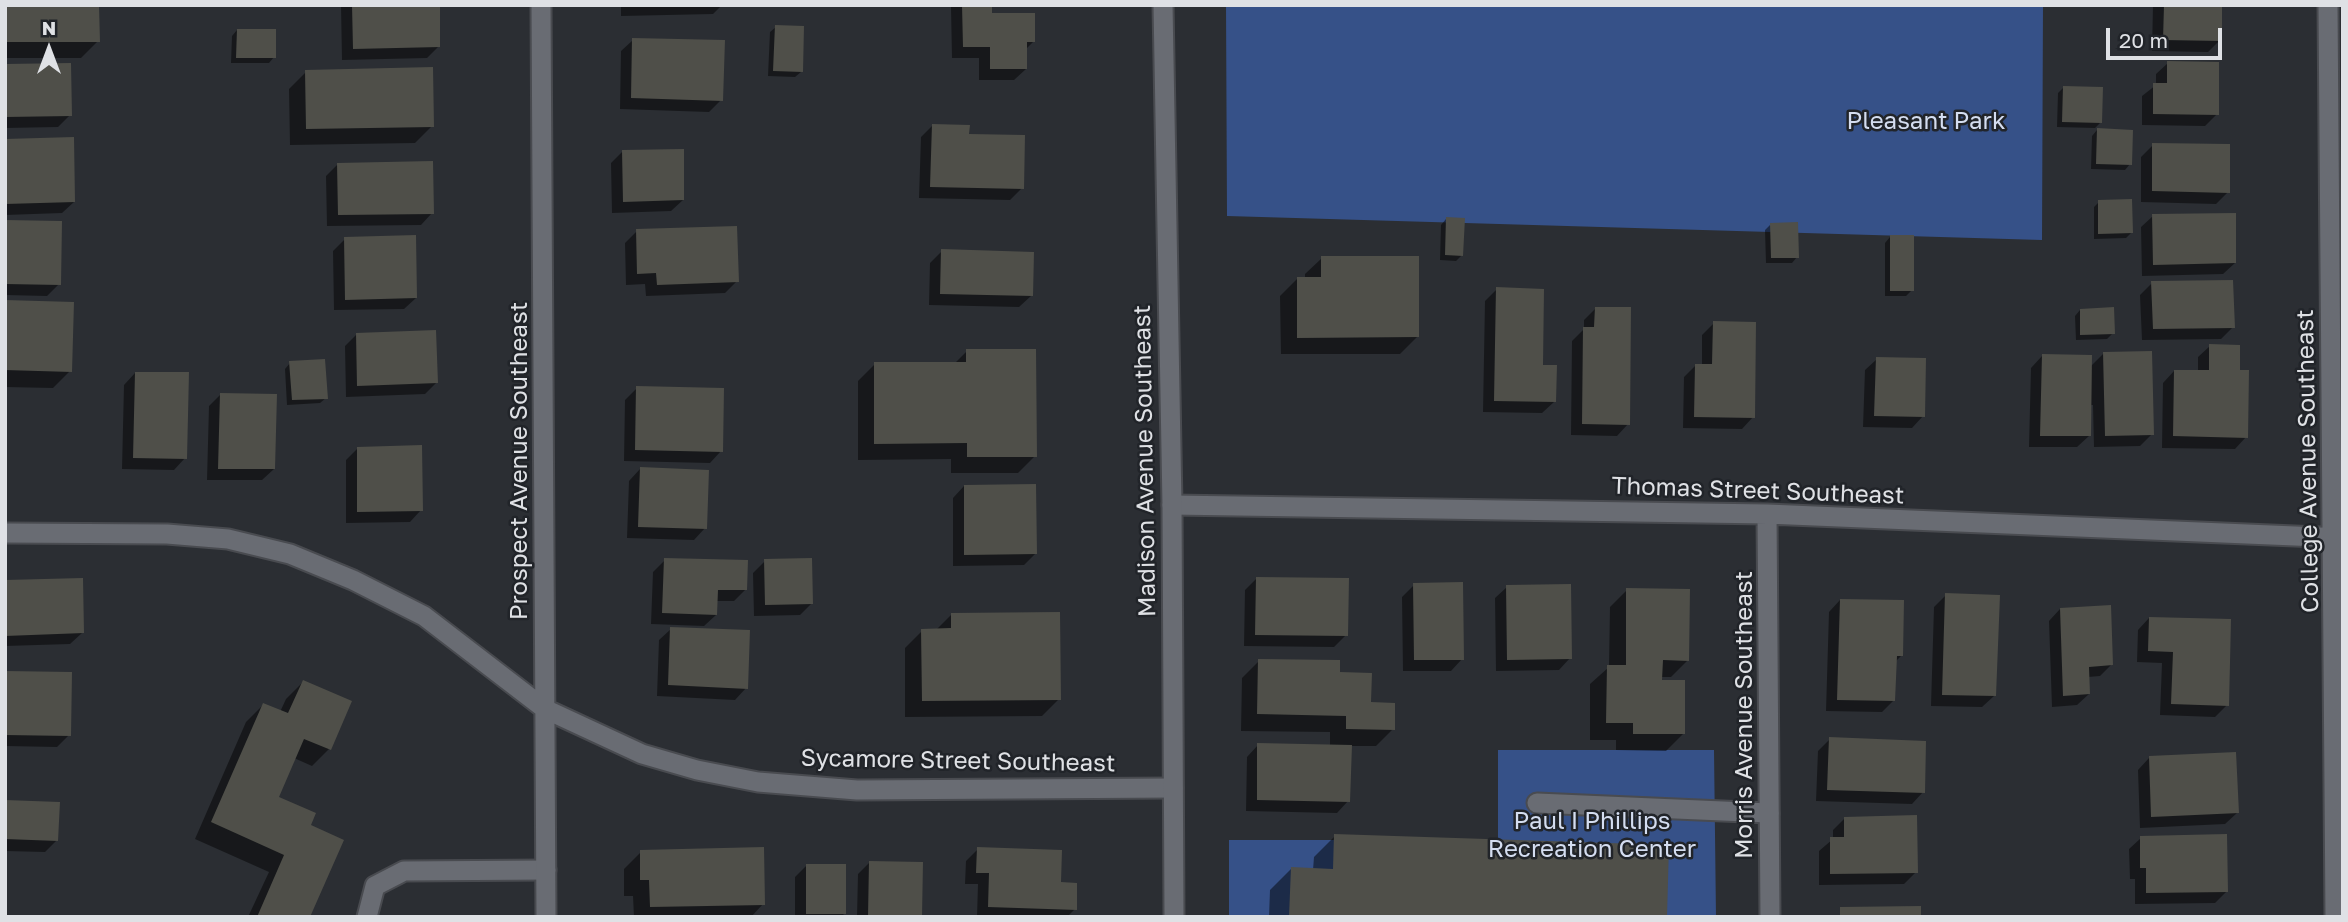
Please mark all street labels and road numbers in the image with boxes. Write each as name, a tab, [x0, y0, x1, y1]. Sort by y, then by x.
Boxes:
street label: Prospect Avenue Southeast	[505, 302, 533, 620]
street label: Madison Avenue Southeast	[1128, 305, 1162, 617]
street label: College Avenue Southeast	[2291, 309, 2325, 613]
street label: Thomas Street Southeast	[1611, 471, 1905, 511]
street label: Morris Avenue Southeast	[1730, 571, 1758, 859]
street label: Sycamore Street Southeast	[800, 744, 1116, 778]

